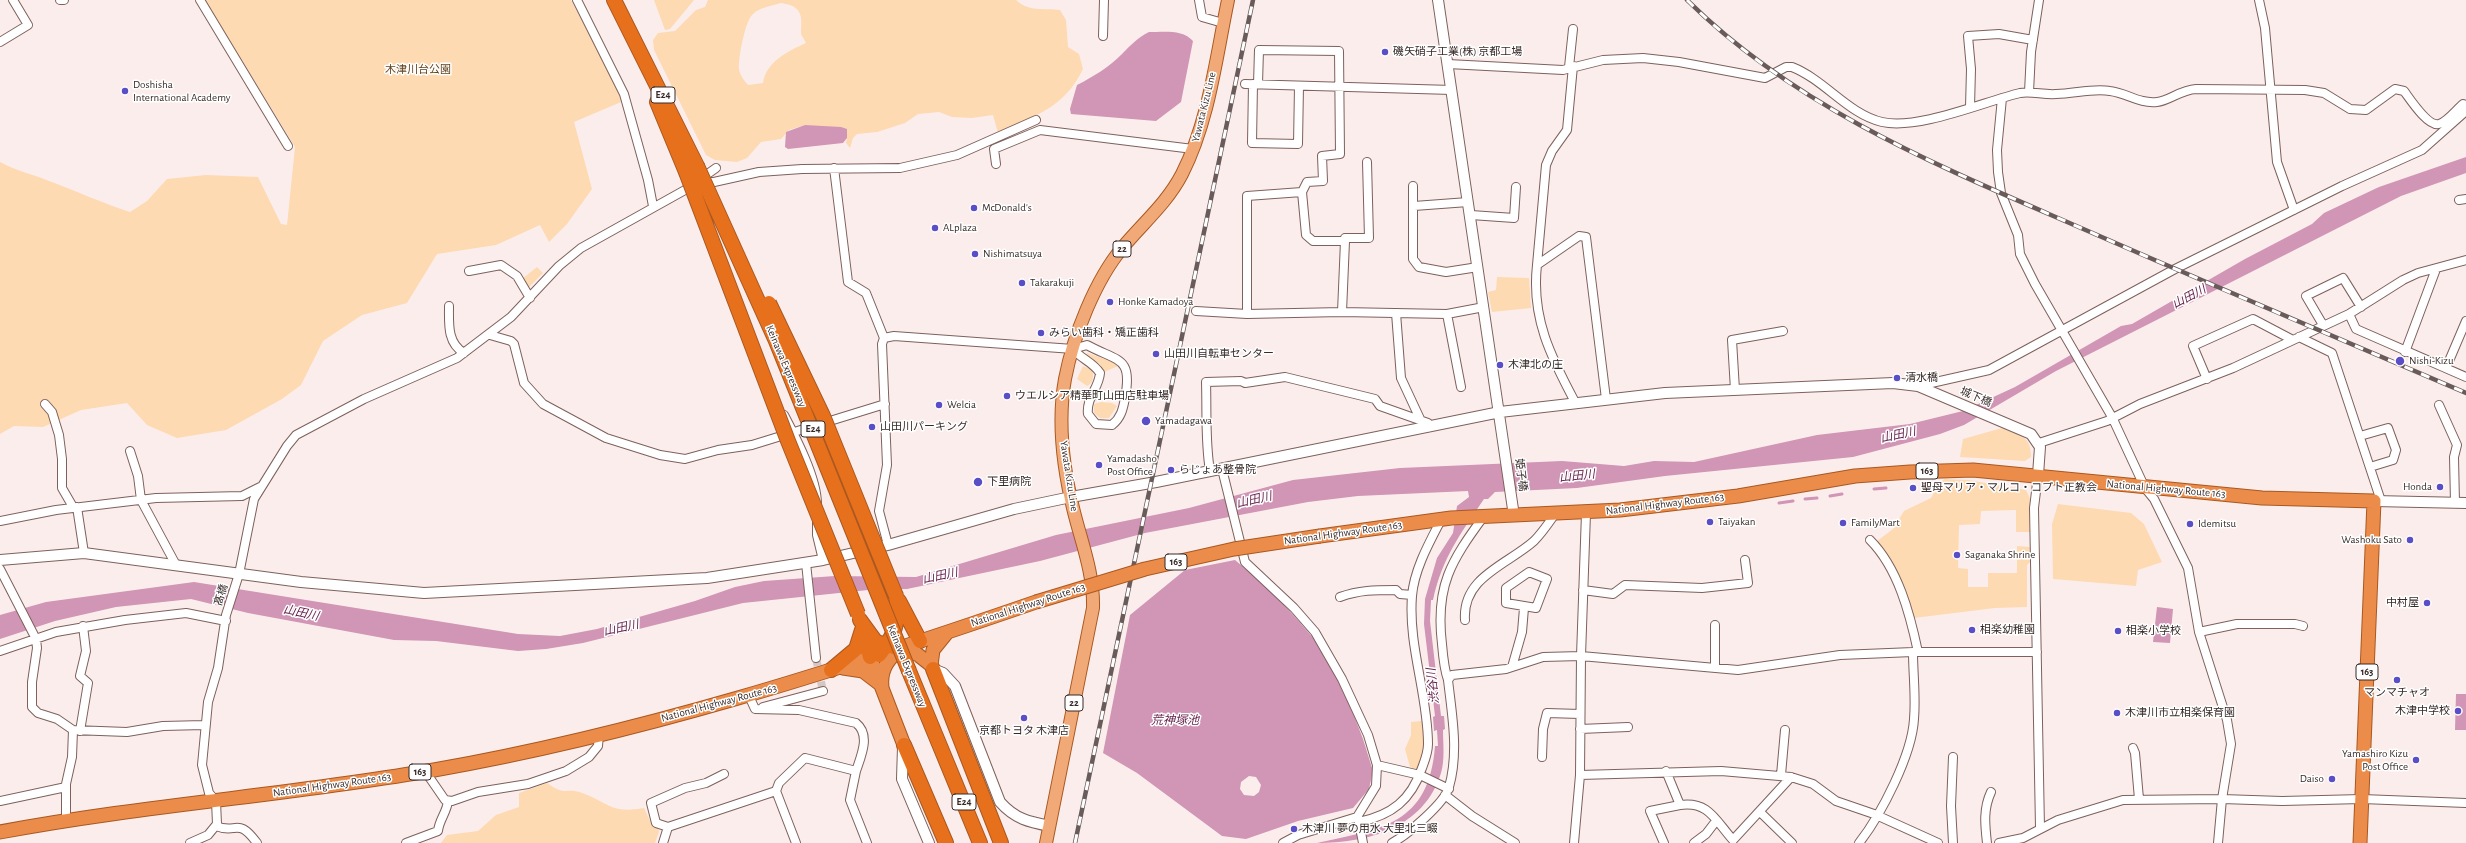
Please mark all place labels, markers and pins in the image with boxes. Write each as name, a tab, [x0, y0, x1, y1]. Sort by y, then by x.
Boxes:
place label: 磯矢硝子工業(株) 京都工場	[1393, 45, 1522, 59]
marker: 磯矢硝子工業(株) 京都工場	[1380, 47, 1390, 57]
place label: Doshisha International Academy	[133, 78, 230, 104]
marker: Doshisha International Academy	[120, 86, 130, 96]
place label: McDonald's	[982, 201, 1032, 215]
marker: McDonald's	[969, 203, 979, 213]
place label: ALplaza	[943, 221, 977, 235]
marker: ALplaza	[930, 223, 940, 233]
place label: Nishimatsuya	[983, 247, 1042, 261]
marker: Nishimatsuya	[970, 249, 980, 259]
place label: Takarakuji	[1030, 276, 1074, 290]
marker: Takarakuji	[1017, 278, 1027, 288]
place label: Honke Kamadoya	[1118, 295, 1193, 309]
marker: Honke Kamadoya	[1105, 297, 1115, 307]
place label: みらい歯科・矯正歯科	[1049, 326, 1159, 340]
marker: みらい歯科・矯正歯科	[1036, 328, 1046, 338]
place label: 山田川自転車センター	[1164, 347, 1274, 361]
marker: 山田川自転車センター	[1151, 349, 1161, 359]
place label: Nishi-Kizu	[2409, 354, 2453, 368]
marker: Nishi-Kizu	[2394, 355, 2406, 367]
place label: 木津北の庄	[1508, 358, 1563, 372]
marker: 木津北の庄	[1495, 360, 1505, 370]
place label: 清水橋	[1905, 371, 1938, 385]
marker: 清水橋	[1892, 373, 1902, 383]
place label: ウエルシア精華町山田店駐車場	[1015, 389, 1169, 403]
marker: ウエルシア精華町山田店駐車場	[1002, 391, 1012, 401]
place label: Welcia	[947, 398, 976, 412]
marker: Welcia	[934, 400, 944, 410]
place label: Yamadagawa	[1155, 414, 1212, 428]
marker: Yamadagawa	[1140, 415, 1152, 427]
place label: 山田川パーキング	[880, 420, 968, 434]
marker: 山田川パーキング	[867, 422, 877, 432]
place label: Yamadasho Post Office	[1107, 452, 1157, 478]
marker: Yamadasho Post Office	[1094, 460, 1104, 470]
place label: らじょあ整骨院	[1179, 463, 1256, 477]
marker: らじょあ整骨院	[1166, 465, 1176, 475]
place label: 下里病院	[987, 475, 1031, 489]
marker: 下里病院	[972, 476, 984, 488]
place label: Honda	[2403, 480, 2432, 494]
place label: 聖母マリア・マルコ・コプト正教会	[1921, 481, 2097, 495]
marker: Honda	[2435, 482, 2445, 492]
marker: 聖母マリア・マルコ・コプト正教会	[1908, 483, 1918, 493]
place label: Taiyakan	[1718, 515, 1755, 529]
place label: FamilyMart	[1851, 516, 1900, 530]
marker: Taiyakan	[1705, 517, 1715, 527]
place label: Idemitsu	[2198, 517, 2236, 531]
marker: FamilyMart	[1838, 518, 1848, 528]
marker: Idemitsu	[2185, 519, 2195, 529]
place label: Washoku Sato	[2341, 533, 2402, 547]
marker: Washoku Sato	[2405, 535, 2415, 545]
place label: Saganaka Shrine	[1965, 548, 2035, 562]
marker: Saganaka Shrine	[1952, 550, 1962, 560]
place label: 中村屋	[2386, 596, 2419, 610]
marker: 中村屋	[2422, 598, 2432, 608]
place label: 相楽幼稚園	[1980, 623, 2035, 637]
place label: 相楽小学校	[2126, 624, 2181, 638]
marker: 相楽幼稚園	[1967, 625, 1977, 635]
marker: 相楽小学校	[2113, 626, 2123, 636]
marker: マンマチャオ	[2392, 675, 2402, 685]
place label: マンマチャオ	[2364, 686, 2430, 700]
place label: 木津中学校	[2395, 704, 2450, 718]
place label: 木津川市立相楽保育園	[2125, 706, 2235, 720]
marker: 木津中学校	[2453, 706, 2463, 716]
marker: 木津川市立相楽保育園	[2112, 708, 2122, 718]
marker: 京都トヨタ 木津店	[1019, 713, 1029, 723]
place label: 京都トヨタ 木津店	[979, 724, 1069, 738]
place label: Yamashiro Kizu Post Office	[2342, 747, 2408, 773]
marker: Yamashiro Kizu Post Office	[2411, 755, 2421, 765]
place label: Daiso	[2300, 772, 2324, 786]
marker: Daiso	[2327, 774, 2337, 784]
place label: 木津川 夢の用水 大里北三畷	[1302, 822, 1438, 836]
marker: 木津川 夢の用水 大里北三畷	[1289, 824, 1299, 834]

